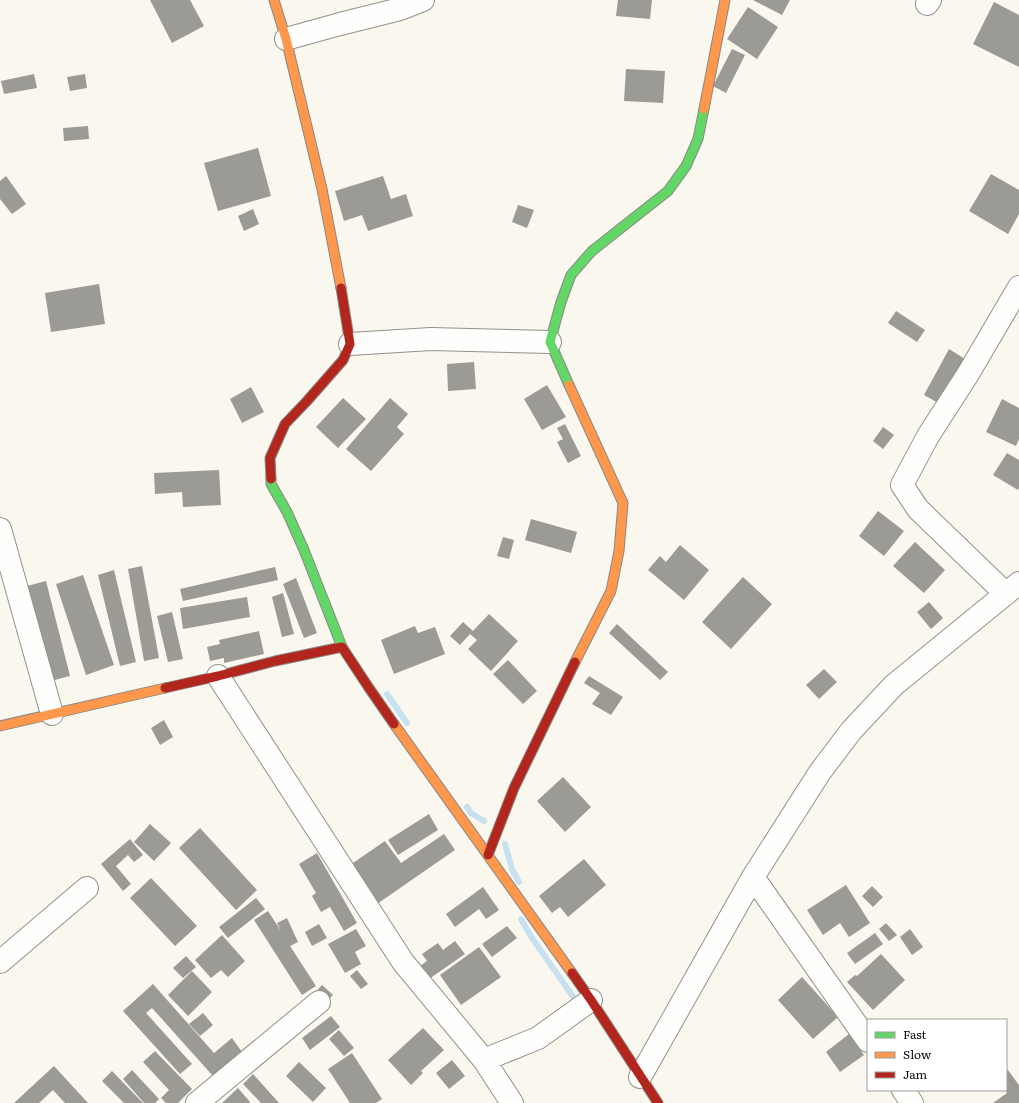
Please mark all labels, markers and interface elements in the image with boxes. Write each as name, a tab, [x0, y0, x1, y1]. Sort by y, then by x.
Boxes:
legend	[867, 1019, 1007, 1091]
text: Fast	[903, 1025, 927, 1043]
text: Slow	[903, 1045, 932, 1063]
text: Jam	[903, 1065, 928, 1083]

